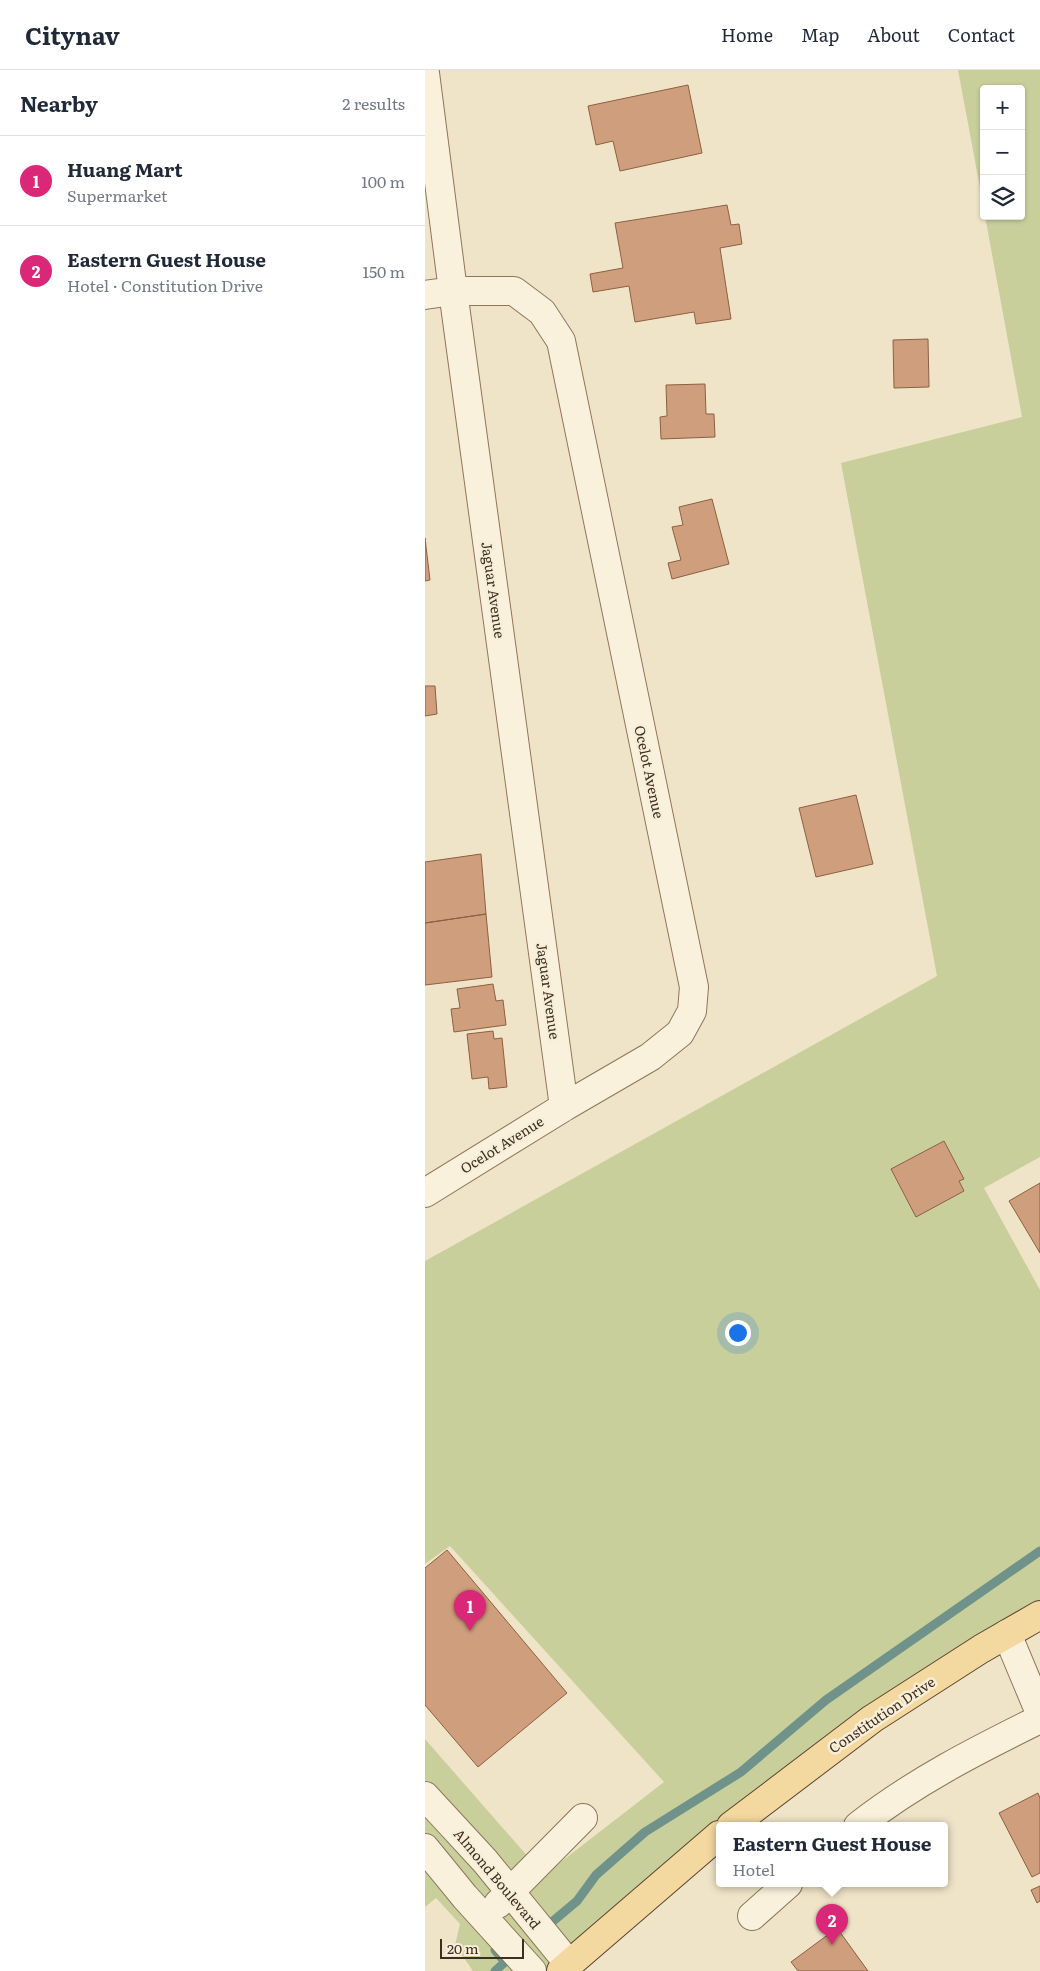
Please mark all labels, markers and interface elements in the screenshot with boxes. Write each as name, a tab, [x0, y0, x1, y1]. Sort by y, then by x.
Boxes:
text: Citynav	[25, 17, 120, 52]
text: Home	[721, 21, 773, 48]
text: Map	[801, 21, 839, 48]
text: About	[867, 21, 920, 48]
text: Contact	[948, 21, 1015, 48]
map controls	[980, 85, 1025, 220]
button: +	[980, 85, 1025, 130]
text: Nearby	[20, 87, 98, 118]
text: 2 results	[342, 91, 405, 115]
button: −	[980, 130, 1025, 175]
text: Huang Mart	[67, 155, 183, 183]
text: 1	[33, 169, 39, 193]
text: 100 m	[361, 169, 405, 193]
button: layers	[980, 175, 1025, 220]
text: Supermarket	[67, 183, 167, 207]
text: Eastern Guest House	[67, 245, 266, 273]
text: 2	[32, 259, 40, 283]
text: 150 m	[362, 259, 405, 283]
text: Hotel · Constitution Drive	[67, 273, 263, 297]
street label: Jaguar Avenue	[477, 540, 511, 640]
street label: Ocelot Avenue	[630, 723, 670, 820]
street label: Jaguar Avenue	[532, 941, 566, 1041]
street label: Ocelot Avenue	[456, 1111, 547, 1178]
your location	[725, 1320, 751, 1346]
pin: 1	[454, 1590, 486, 1631]
street label: Constitution Drive	[824, 1671, 939, 1757]
popup	[716, 1822, 948, 1887]
street label: Almond Boulevard	[450, 1824, 546, 1933]
text: Eastern Guest House	[733, 1829, 931, 1857]
text: Hotel	[733, 1857, 775, 1881]
pin: 2	[816, 1904, 848, 1945]
scale bar	[440, 1936, 524, 1959]
text: 20 m	[447, 1938, 479, 1958]

